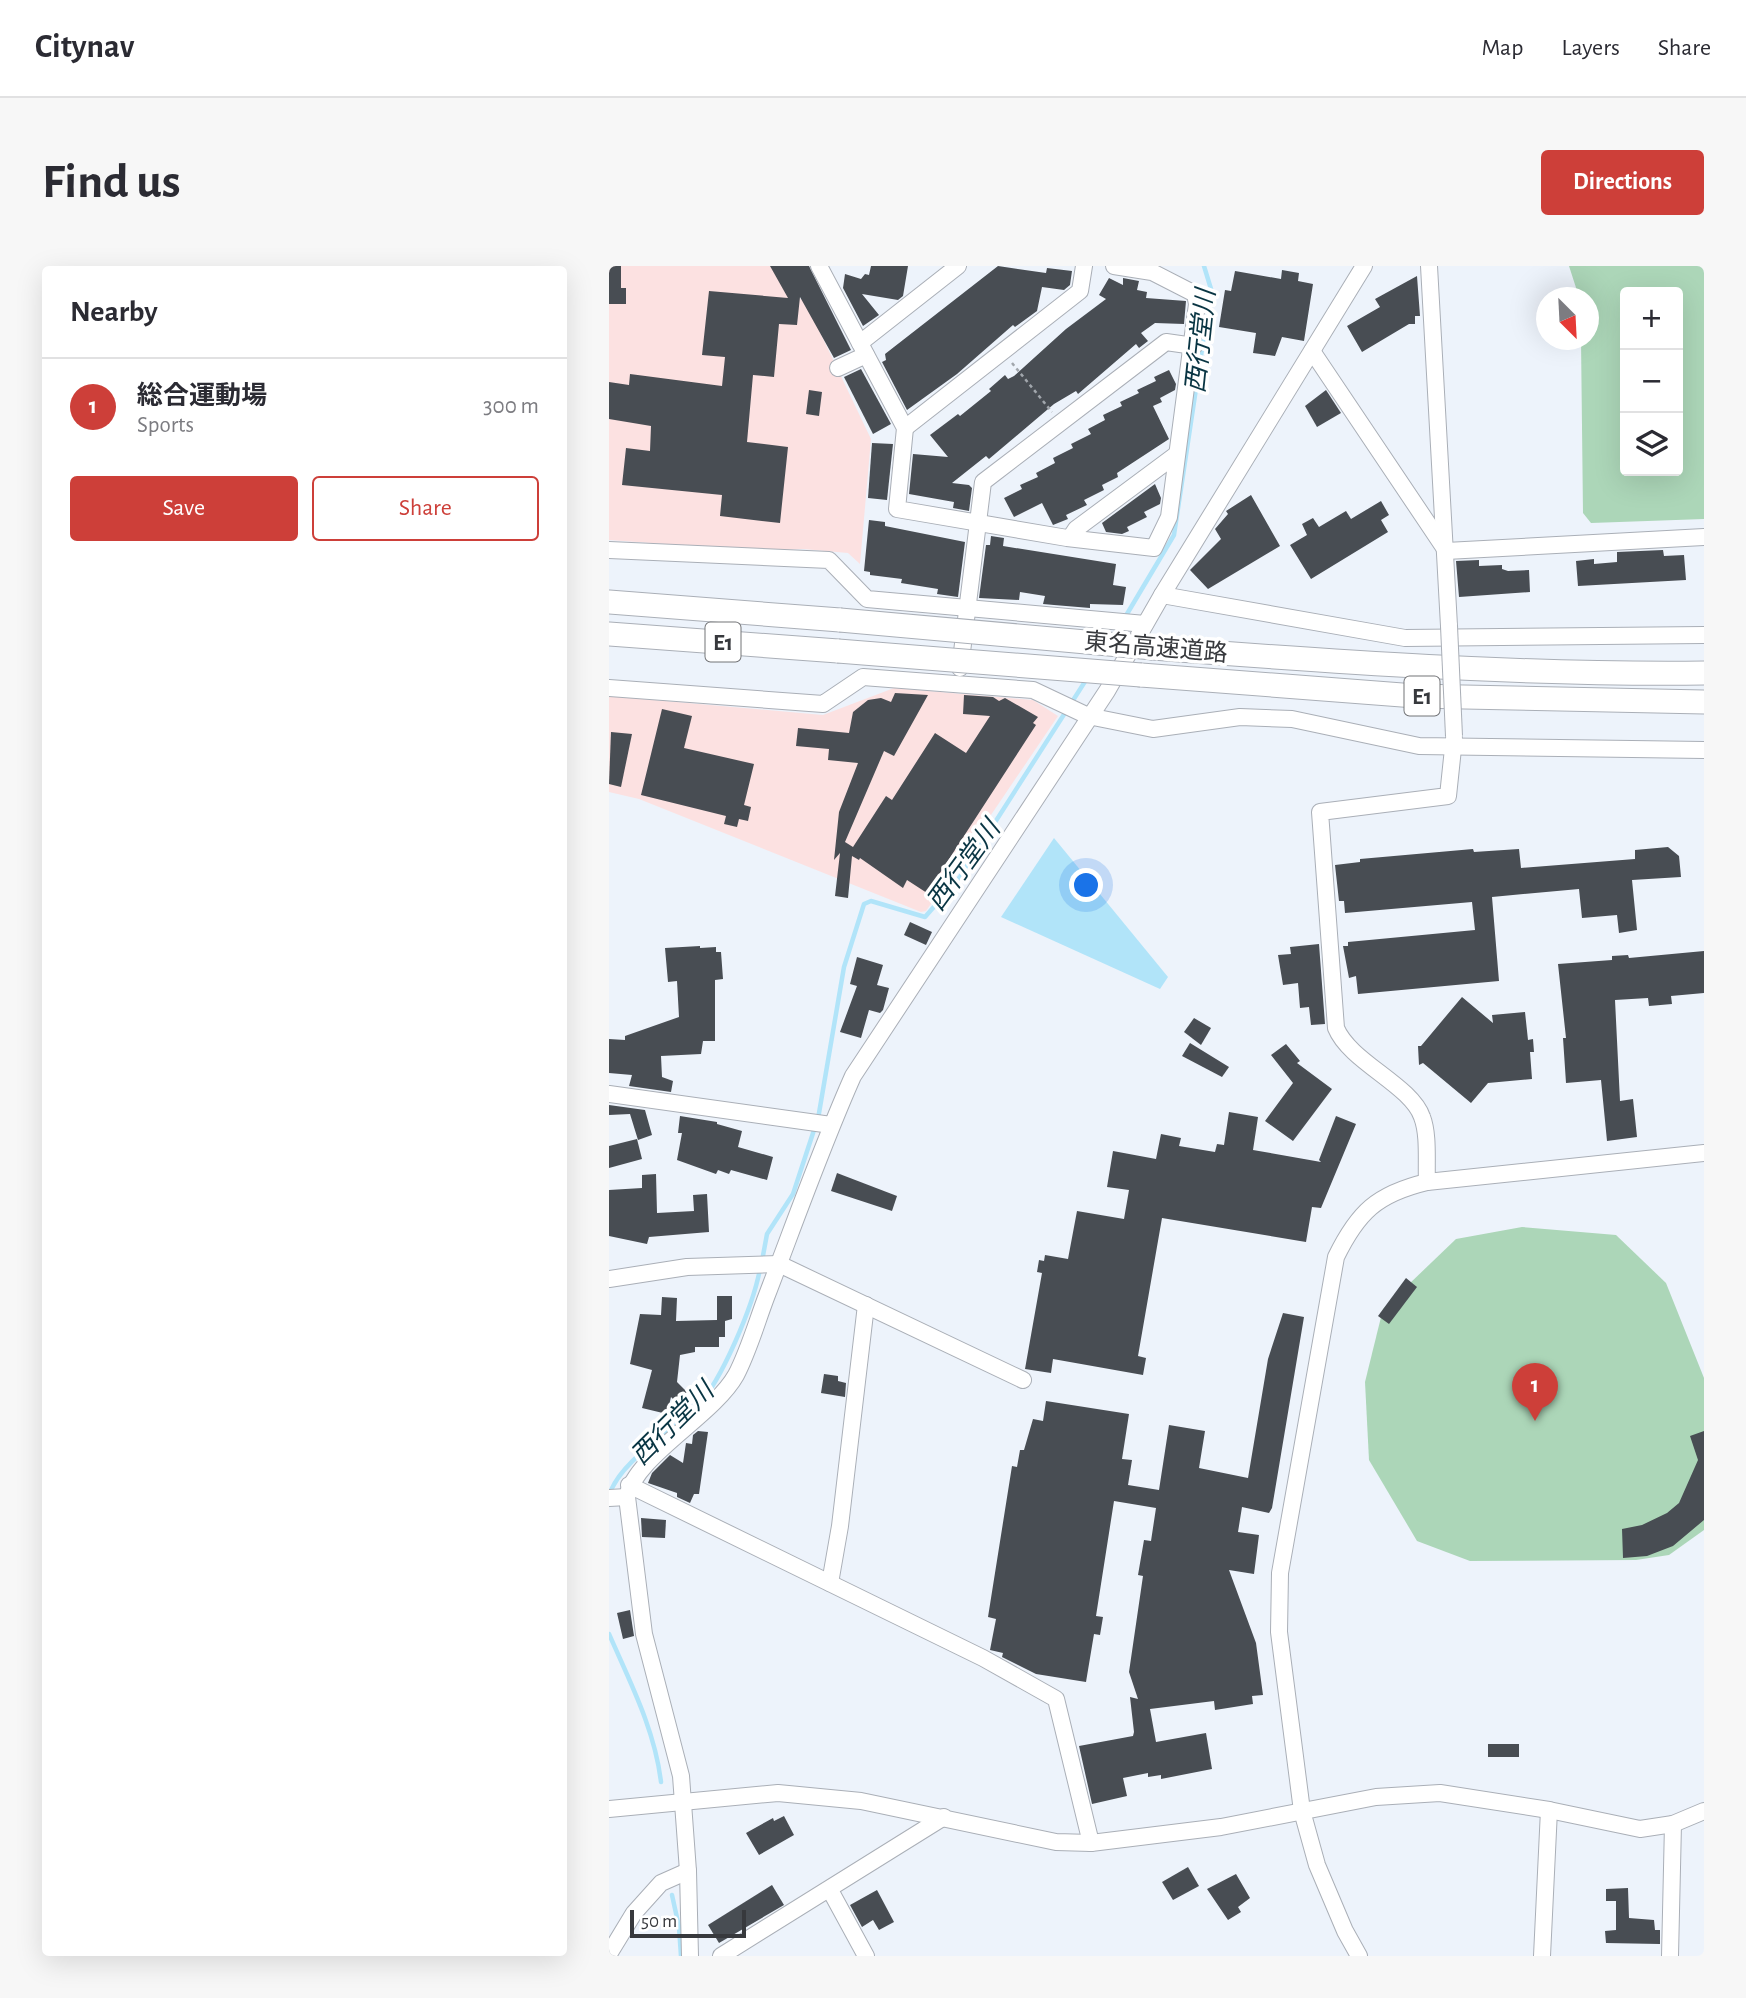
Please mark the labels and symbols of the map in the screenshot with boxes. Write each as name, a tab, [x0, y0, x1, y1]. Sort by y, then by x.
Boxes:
water label: 西行堂川	[1182, 285, 1220, 394]
north arrow	[1536, 287, 1599, 350]
road number: E1	[705, 622, 741, 662]
street label: 東名高速道路	[1083, 628, 1229, 666]
road number: E1	[1405, 676, 1439, 716]
water label: 西行堂川	[922, 813, 1007, 915]
your location	[1069, 868, 1103, 902]
pin: 1	[1512, 1363, 1558, 1421]
water label: 西行堂川	[626, 1375, 721, 1470]
scale bar	[630, 1907, 745, 1939]

